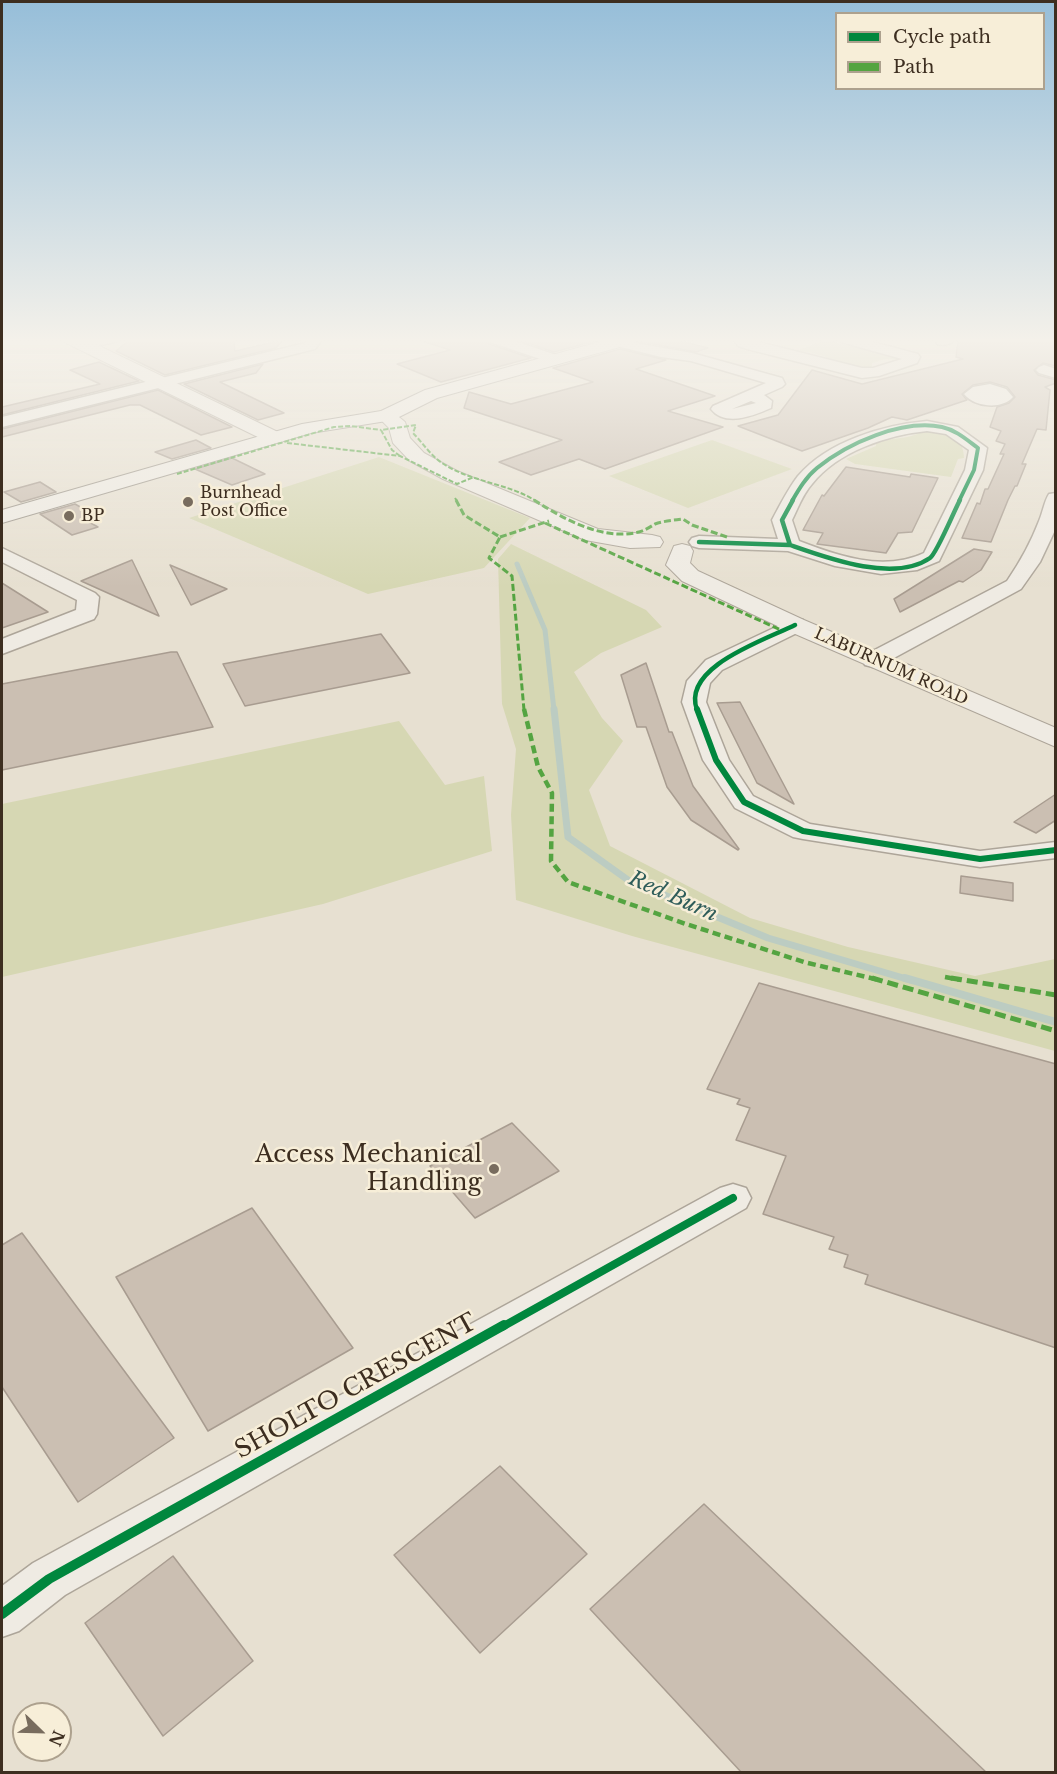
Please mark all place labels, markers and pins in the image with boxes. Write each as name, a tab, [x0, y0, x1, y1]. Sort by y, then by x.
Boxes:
place label: Burnhead Post Office	[200, 483, 287, 521]
marker: Burnhead Post Office	[181, 495, 195, 509]
place label: BP	[81, 506, 104, 526]
marker: BP	[62, 509, 76, 523]
place label: Access Mechanical Handling	[255, 1141, 482, 1197]
marker: Access Mechanical Handling	[487, 1162, 501, 1176]

